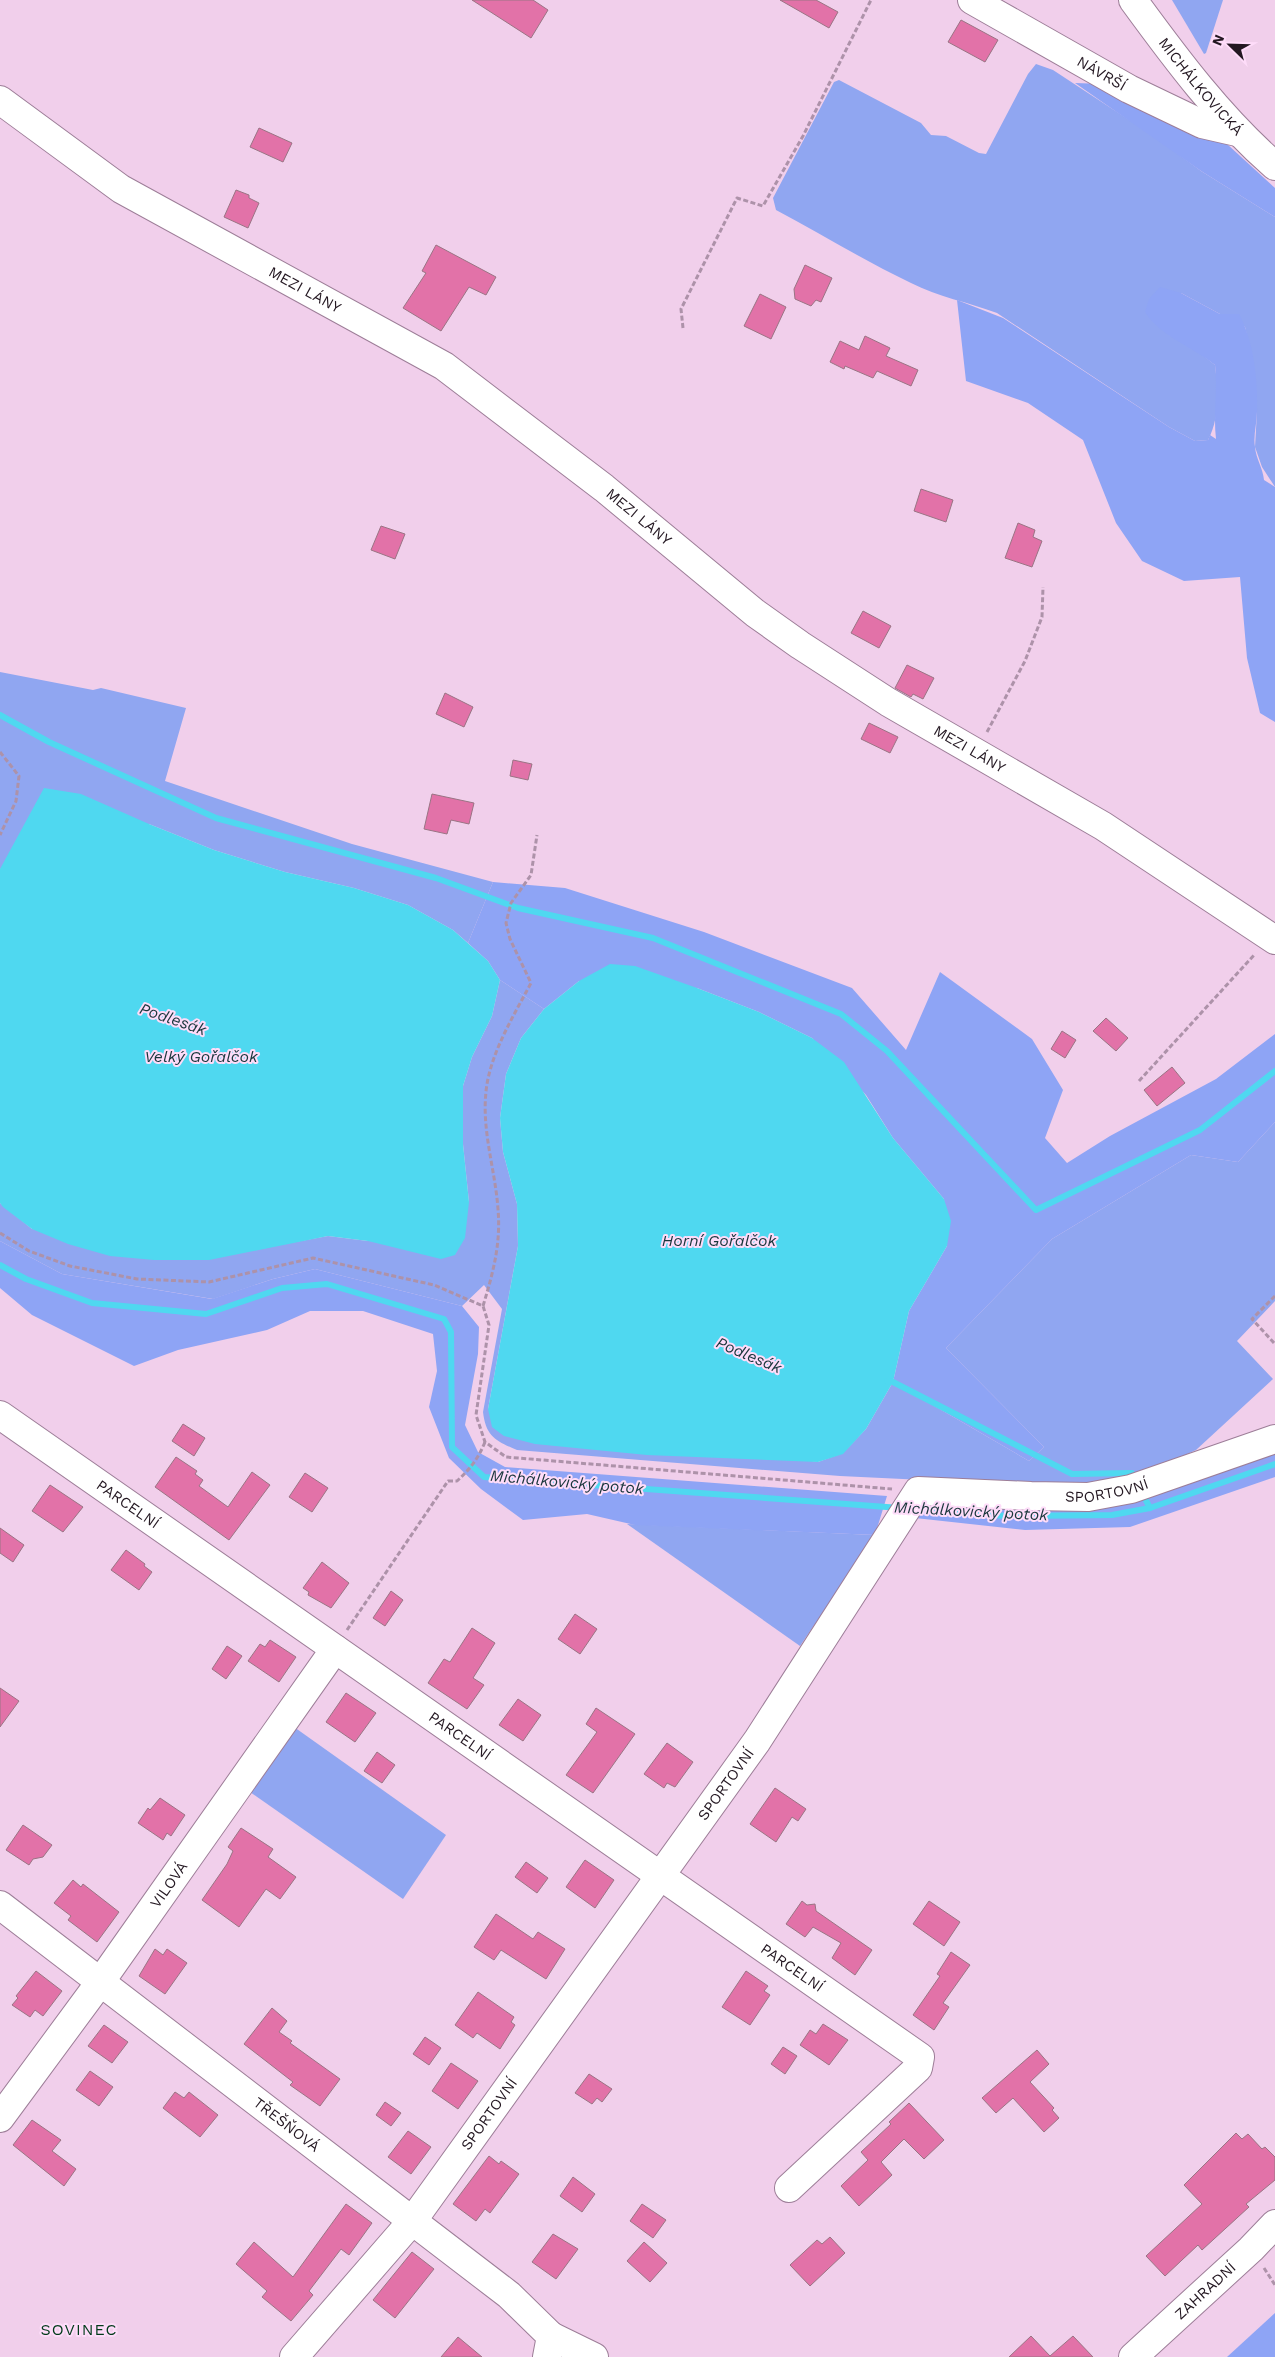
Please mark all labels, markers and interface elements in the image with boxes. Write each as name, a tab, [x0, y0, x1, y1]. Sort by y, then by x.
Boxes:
north arrow	[1205, 20, 1255, 70]
text: N	[1209, 32, 1227, 48]
street label: MICHÁLKOVICKÁ	[1155, 34, 1247, 139]
street label: NÁVRŠÍ	[1074, 52, 1129, 95]
street label: MEZI LÁNY	[266, 263, 345, 317]
street label: MEZI LÁNY	[602, 484, 676, 550]
street label: MEZI LÁNY	[930, 721, 1009, 777]
water label: Podlesák	[137, 999, 210, 1040]
water label: Velký Gořalčok	[144, 1047, 259, 1066]
water label: Horní Gořalčok	[662, 1231, 777, 1250]
water label: Podlesák	[713, 1333, 786, 1378]
water label: Michálkovický potok	[489, 1466, 646, 1498]
street label: SPORTOVNÍ	[1065, 1475, 1151, 1507]
street label: PARCELNÍ	[93, 1476, 163, 1532]
water label: Michálkovický potok	[894, 1497, 1050, 1525]
street label: PARCELNÍ	[425, 1708, 495, 1764]
street label: SPORTOVNÍ	[694, 1745, 758, 1824]
street label: VILOVÁ	[146, 1858, 191, 1911]
street label: PARCELNÍ	[757, 1940, 827, 1996]
street label: SPORTOVNÍ	[457, 2074, 521, 2154]
street label: TŘEŠŇOVÁ	[250, 2093, 323, 2156]
street label: ZAHRADNÍ	[1171, 2258, 1240, 2323]
district label: SOVINEC	[41, 2320, 117, 2339]

